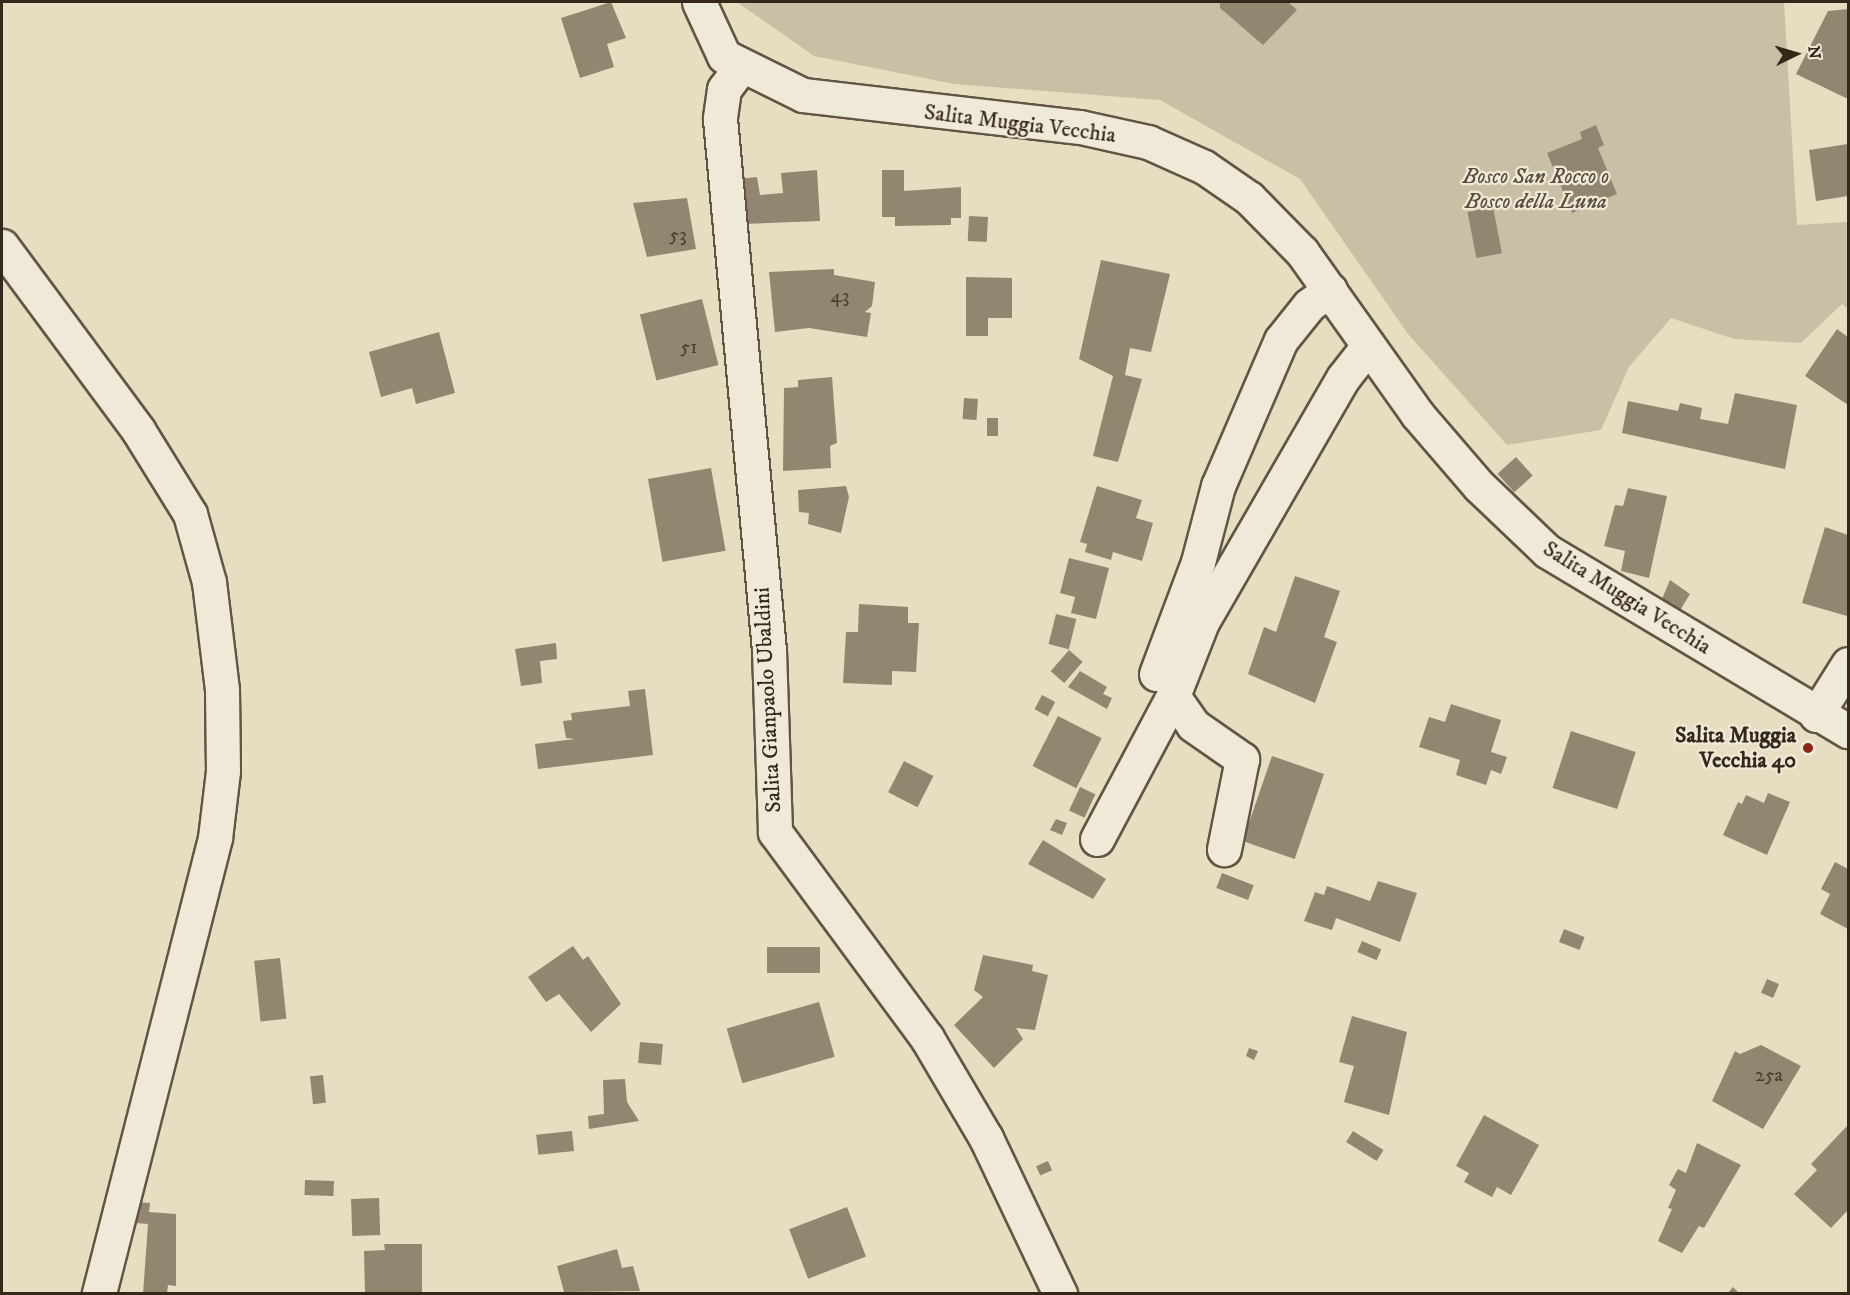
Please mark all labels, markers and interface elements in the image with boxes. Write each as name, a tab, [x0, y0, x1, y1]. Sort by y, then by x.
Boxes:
north arrow	[1766, 24, 1826, 84]
text: N	[1803, 45, 1824, 60]
street label: Salita Muggia Vecchia	[923, 99, 1117, 149]
park label: Bosco San Rocco o Bosco della Luna	[1463, 163, 1609, 214]
house number: 53	[669, 223, 687, 247]
house number: 43	[831, 284, 849, 308]
house number: 51	[680, 335, 698, 359]
street label: Salita Muggia Vecchia	[1538, 536, 1716, 660]
street label: Salita Gianpaolo Ubaldini	[749, 586, 787, 814]
place label: Salita Muggia Vecchia 40	[1675, 722, 1796, 774]
marker: Salita Muggia Vecchia 40	[1801, 741, 1815, 755]
house number: 25a	[1755, 1063, 1783, 1087]

